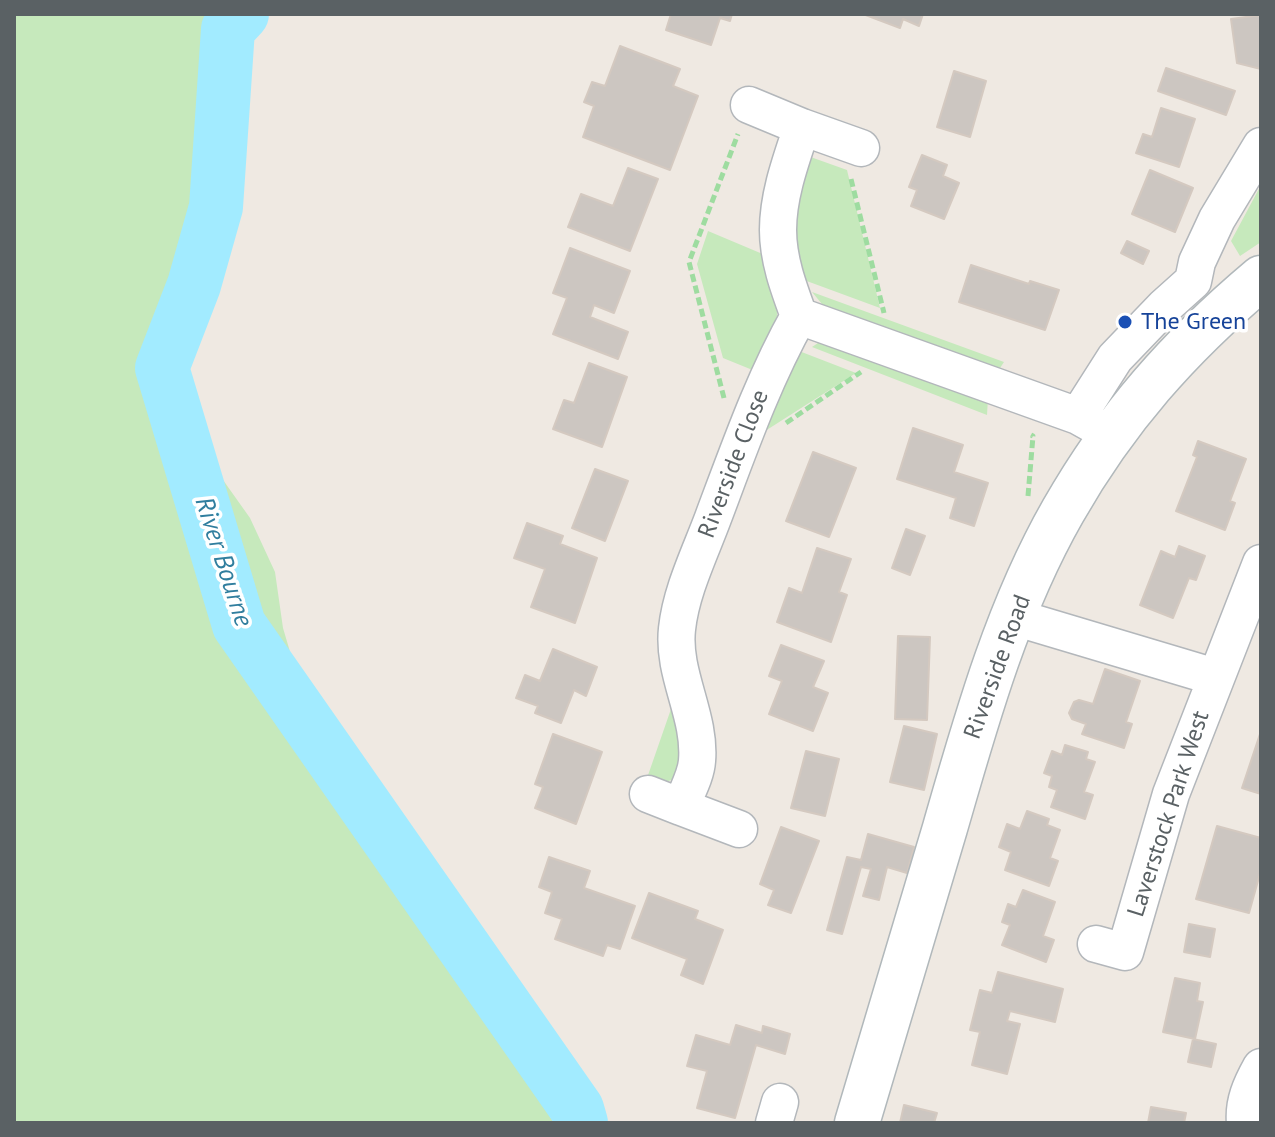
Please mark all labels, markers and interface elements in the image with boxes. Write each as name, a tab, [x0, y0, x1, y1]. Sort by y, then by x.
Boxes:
place label: The Green	[1141, 308, 1246, 336]
marker: The Green	[1116, 313, 1134, 331]
street label: Riverside Close	[693, 386, 775, 542]
water label: River Bourne	[187, 493, 259, 631]
street label: Riverside Road	[959, 591, 1037, 743]
street label: Laverstock Park West	[1122, 707, 1216, 921]

